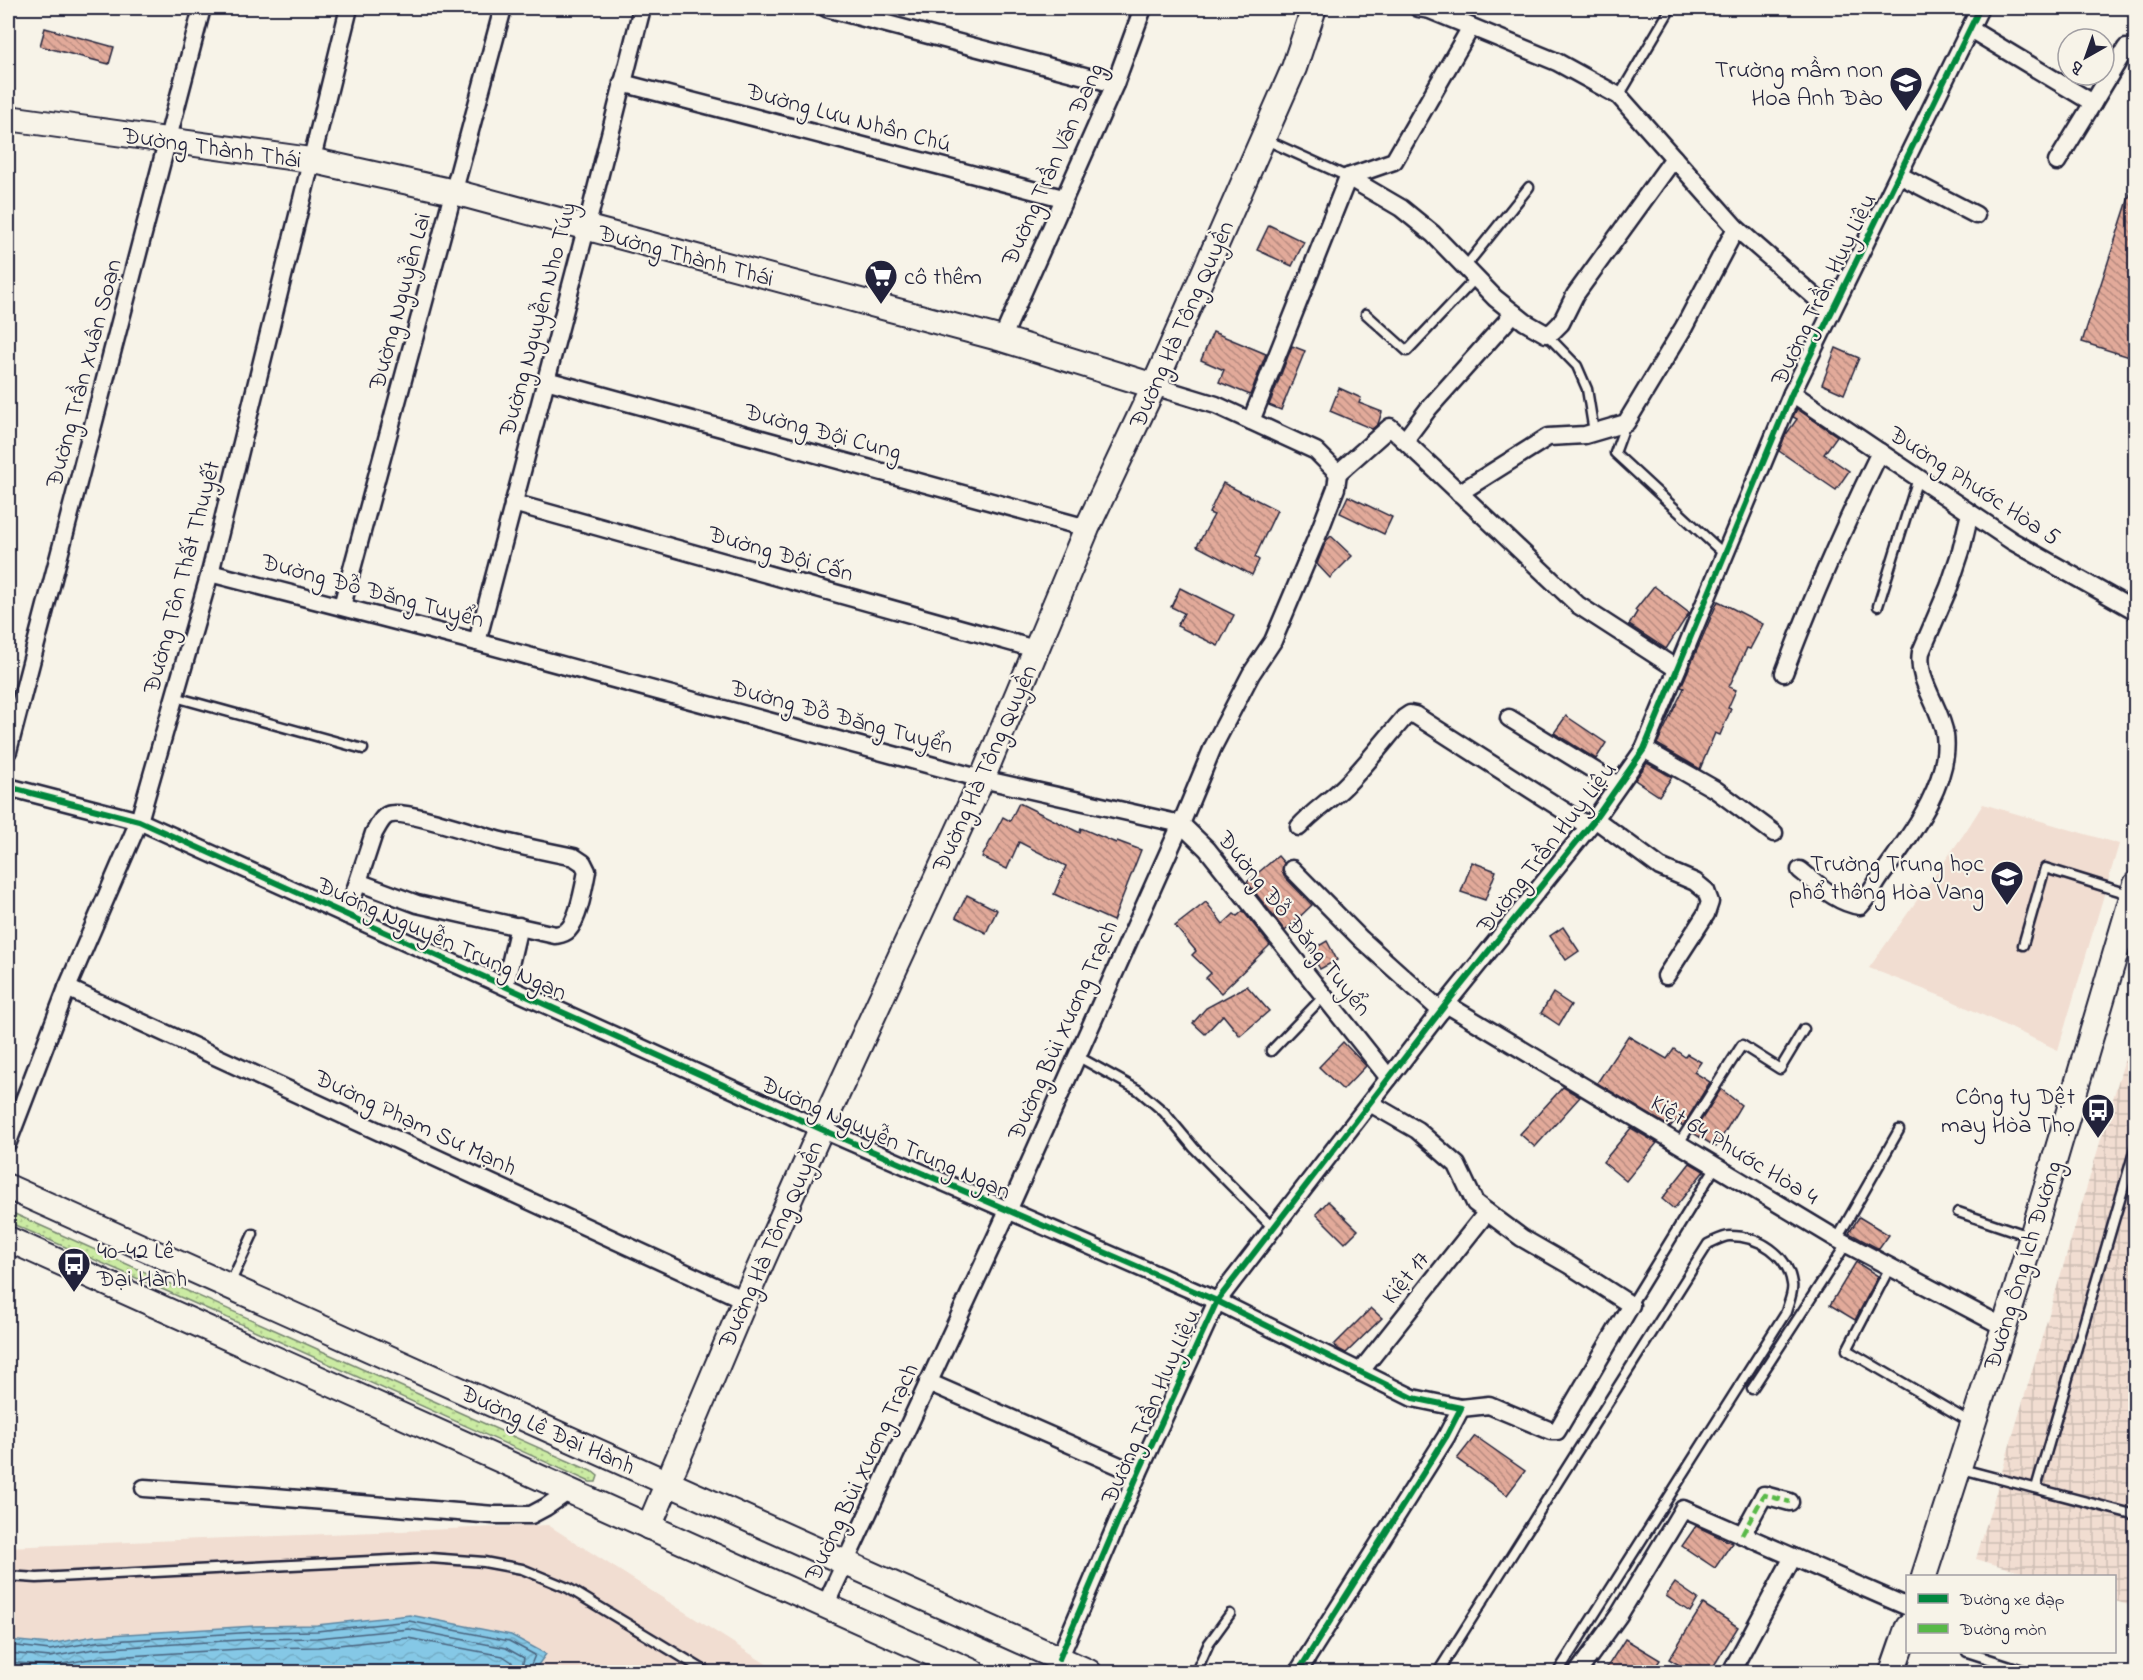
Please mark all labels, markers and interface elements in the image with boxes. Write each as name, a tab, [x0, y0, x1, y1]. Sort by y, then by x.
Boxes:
north arrow	[2056, 27, 2116, 87]
place label: Trường mầm non Hoa Anh Đào	[1715, 54, 1883, 117]
text: B	[2066, 54, 2090, 80]
street label: Đường Trần Văn Đang	[993, 58, 1115, 273]
school or university icon: Trường mầm non Hoa Anh Đào	[1888, 65, 1924, 112]
street label: Đường Lưu Nhân Chú	[741, 75, 955, 164]
street label: Đường Thành Thái	[119, 119, 303, 179]
street label: Đường Trần Huy Liệu	[1763, 188, 1888, 394]
street label: Đường Nguyễn Nho Túy	[491, 199, 588, 442]
street label: Đường Nguyễn Lai	[361, 209, 443, 395]
street label: Đường Hà Tông Quyền	[1121, 216, 1246, 436]
street label: Đường Thành Thái	[593, 217, 777, 298]
street label: Đường Trần Xuân Soạn	[38, 255, 133, 493]
supermarket icon: cô thêm	[863, 258, 899, 305]
place label: cô thêm	[904, 261, 982, 296]
street label: Đường Đội Cung	[739, 395, 905, 471]
street label: Đường Phước Hòa 5	[1880, 418, 2066, 556]
street label: Đường Tôn Thất Thuyết	[135, 458, 232, 699]
street label: Đường Đội Cấn	[702, 518, 857, 593]
street label: Đường Đỗ Đăng Tuyển	[256, 546, 488, 640]
street label: Đường Hà Tông Quyền	[924, 660, 1049, 880]
street label: Đường Đỗ Đăng Tuyển	[725, 672, 957, 766]
street label: Đường Trần Huy Liệu	[1469, 755, 1627, 944]
street label: Đường Đỗ Đăng Tuyển	[1206, 824, 1379, 1025]
place label: Trường Trung học phổ thông Hòa Vang	[1789, 848, 1984, 911]
school or university icon: Trường Trung học phổ thông Hòa Vang	[1989, 859, 2025, 906]
street label: Đường Nguyễn Trung Ngạn	[309, 869, 572, 1012]
street label: Đường Bùi Xương Trạch	[1000, 916, 1129, 1147]
street label: Đường Phạm Sư Mạnh	[307, 1062, 522, 1187]
street label: Đường Nguyễn Trung Ngạn	[753, 1068, 1016, 1211]
place label: Công ty Dệt may Hòa Thọ	[1941, 1081, 2075, 1145]
street label: Kiệt 64 Phước Hòa 4	[1643, 1087, 1825, 1215]
bus stop icon: Công ty Dệt may Hòa Thọ	[2080, 1092, 2116, 1139]
street label: Đường Hà Tông Quyền	[710, 1136, 835, 1356]
street label: Đường Ông Ích Đường	[1976, 1157, 2073, 1376]
place label: 40-42 Lê Đại Hành	[96, 1235, 187, 1298]
street label: Kiệt 17	[1374, 1244, 1439, 1313]
bus stop icon: 40-42 Lê Đại Hành	[56, 1246, 92, 1293]
street label: Đường Trần Huy Liệu	[1093, 1304, 1212, 1512]
street label: Đường Bùi Xương Trạch	[797, 1358, 929, 1589]
street label: Đường Lê Đại Hành	[453, 1377, 640, 1486]
legend	[1906, 1575, 2116, 1653]
text: Đường xe đạp	[1959, 1588, 2065, 1615]
text: Đường mòn	[1959, 1618, 2047, 1645]

